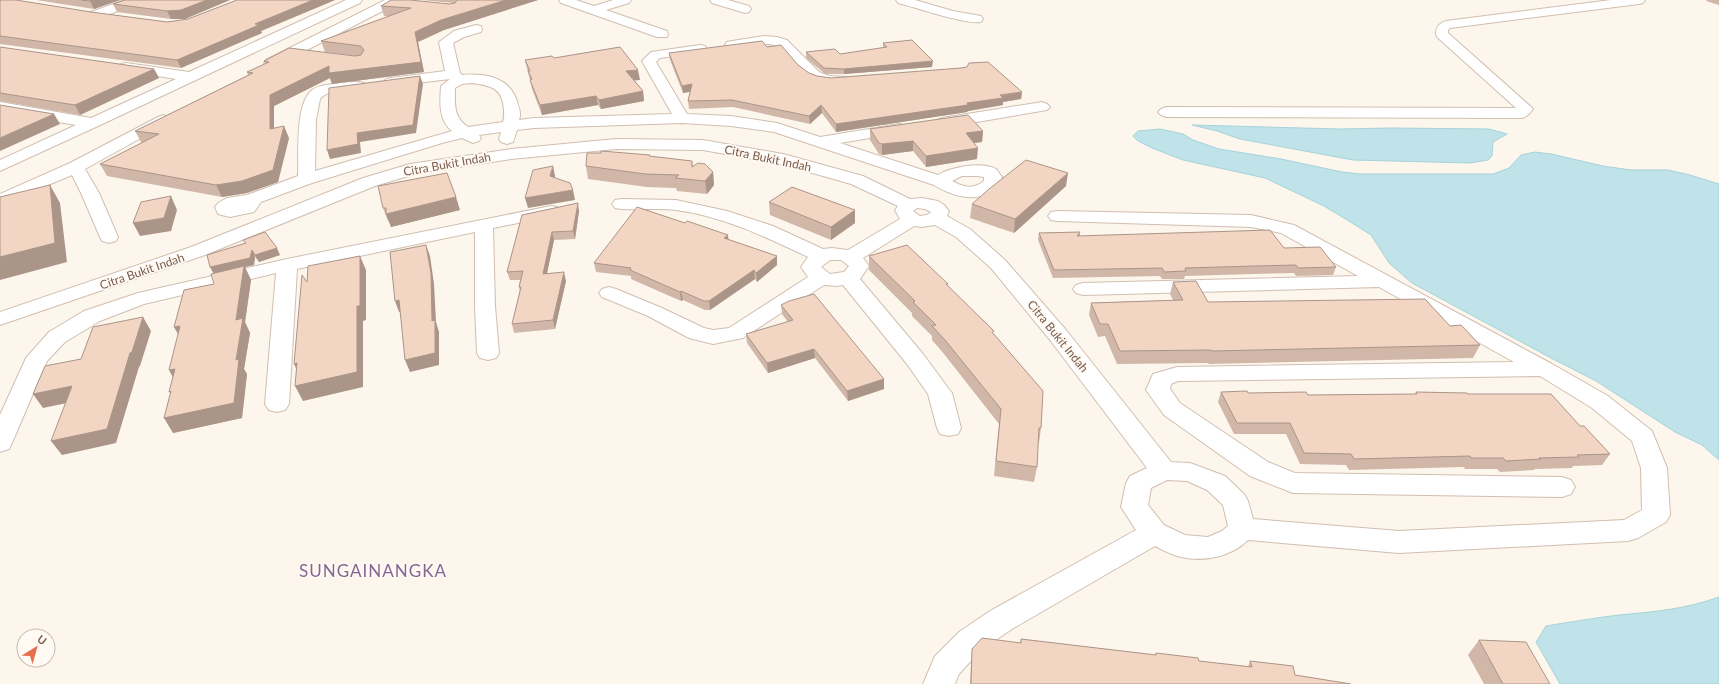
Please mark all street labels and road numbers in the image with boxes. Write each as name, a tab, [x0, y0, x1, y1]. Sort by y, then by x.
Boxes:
street label: Citra Bukit Indah	[723, 141, 813, 175]
street label: Citra Bukit Indah	[402, 149, 492, 179]
street label: Citra Bukit Indah	[98, 249, 186, 293]
street label: Citra Bukit Indah	[1024, 297, 1092, 375]

